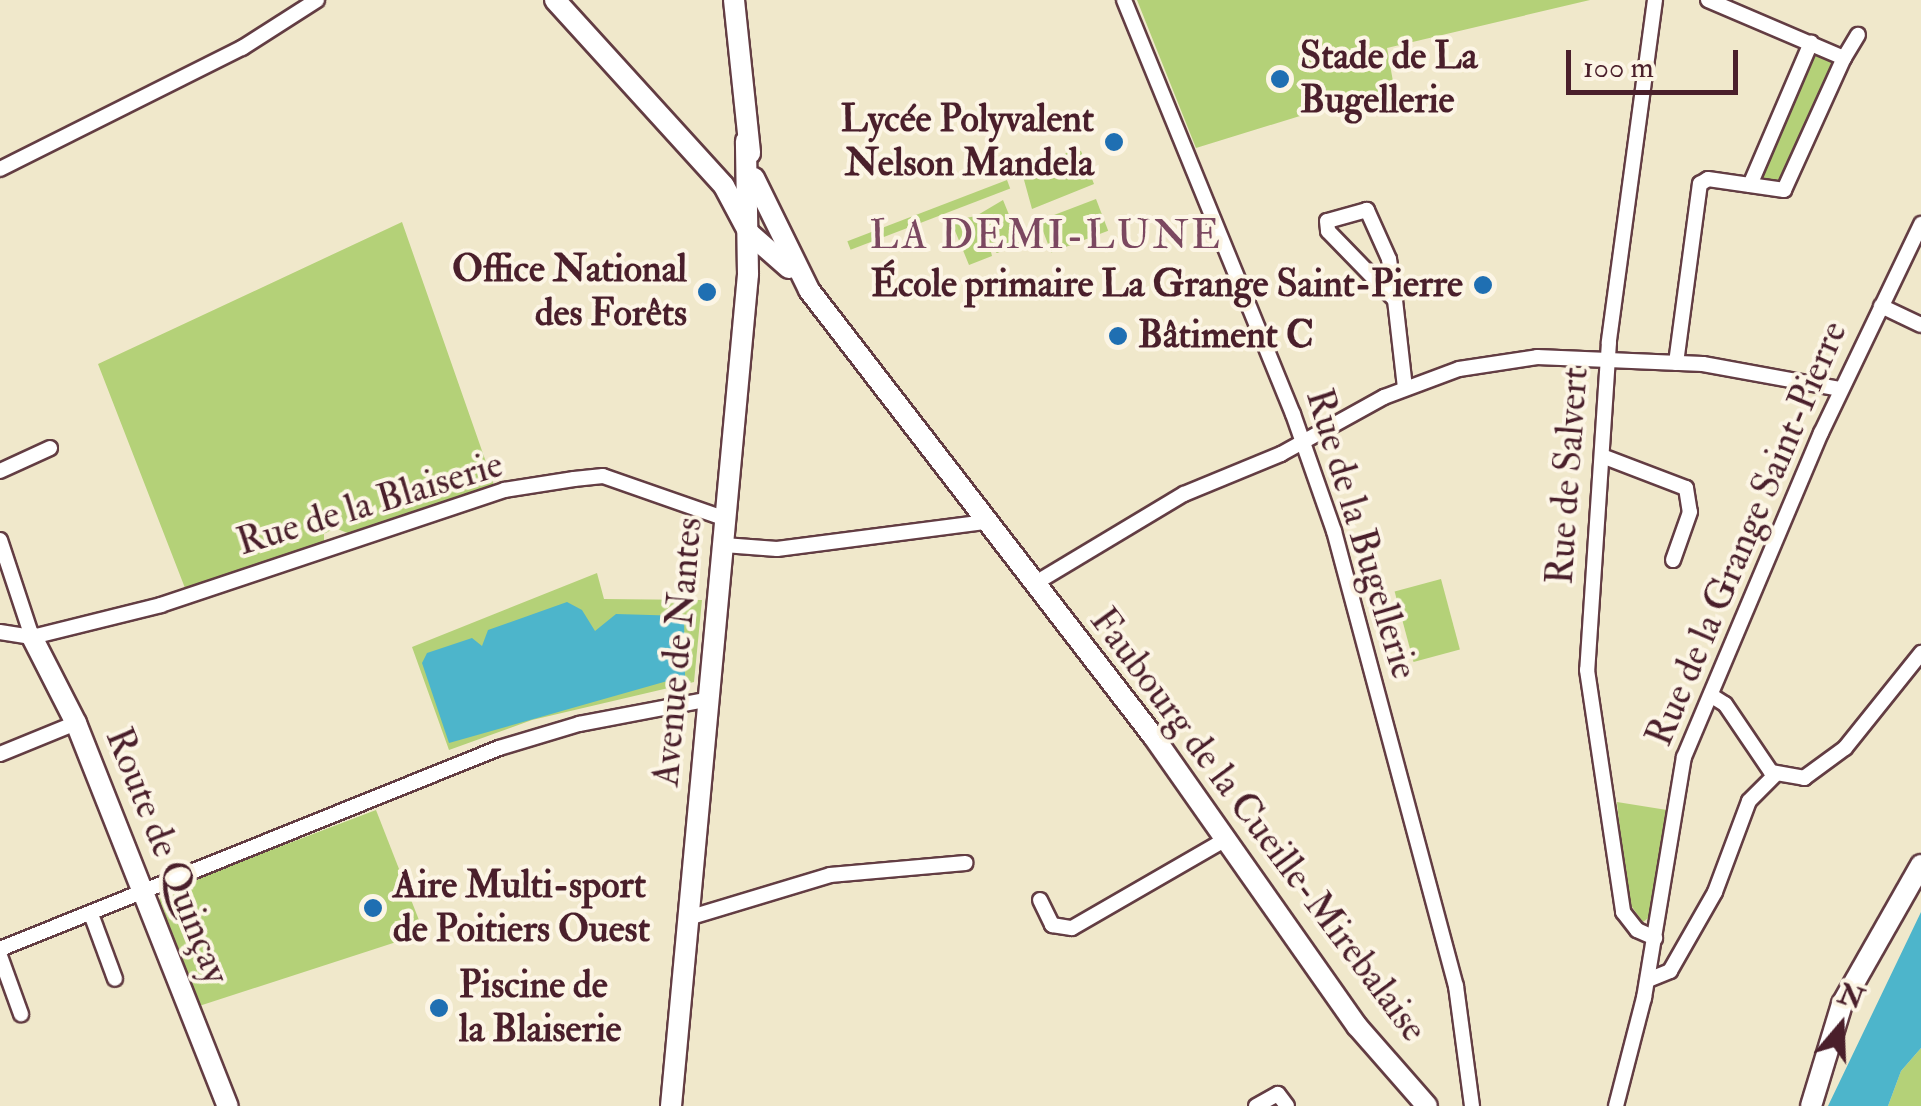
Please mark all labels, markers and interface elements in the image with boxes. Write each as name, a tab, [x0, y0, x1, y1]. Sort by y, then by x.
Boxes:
scale bar	[1571, 30, 1744, 92]
place label: Stade de La Bugellerie	[1300, 34, 1477, 123]
text: 100 m	[1583, 49, 1654, 86]
marker: Stade de La Bugellerie	[1269, 68, 1291, 90]
place label: Lycée Polyvalent Nelson Mandela	[841, 97, 1094, 186]
marker: Lycée Polyvalent Nelson Mandela	[1103, 131, 1125, 153]
district label: LA DEMI-LUNE	[870, 212, 1222, 260]
place label: Office National des Forêts	[452, 247, 687, 336]
place label: École primaire La Grange Saint-Pierre	[871, 262, 1463, 308]
marker: École primaire La Grange Saint-Pierre	[1472, 274, 1494, 296]
marker: Office National des Forêts	[696, 281, 718, 303]
place label: Bâtiment C	[1138, 313, 1314, 359]
street label: Rue de la Grange Saint-Pierre	[1637, 315, 1857, 753]
marker: Bâtiment C	[1107, 325, 1129, 347]
street label: Rue de Salvert	[1538, 366, 1598, 586]
street label: Rue de la Bugellerie	[1295, 384, 1427, 684]
street label: Rue de la Blaiserie	[232, 442, 508, 566]
street label: Avenue de Nantes	[644, 516, 712, 788]
street label: Faubourg de la Cueille-Mirebalaise	[1080, 599, 1436, 1051]
street label: Route de Quinçay	[95, 721, 239, 991]
place label: Aire Multi-sport de Poitiers Ouest	[393, 863, 650, 952]
marker: Aire Multi-sport de Poitiers Ouest	[362, 897, 384, 919]
place label: Piscine de la Blaiserie	[459, 963, 621, 1052]
north arrow	[1791, 976, 1891, 1076]
text: N	[1833, 977, 1868, 1018]
marker: Piscine de la Blaiserie	[428, 997, 450, 1019]

